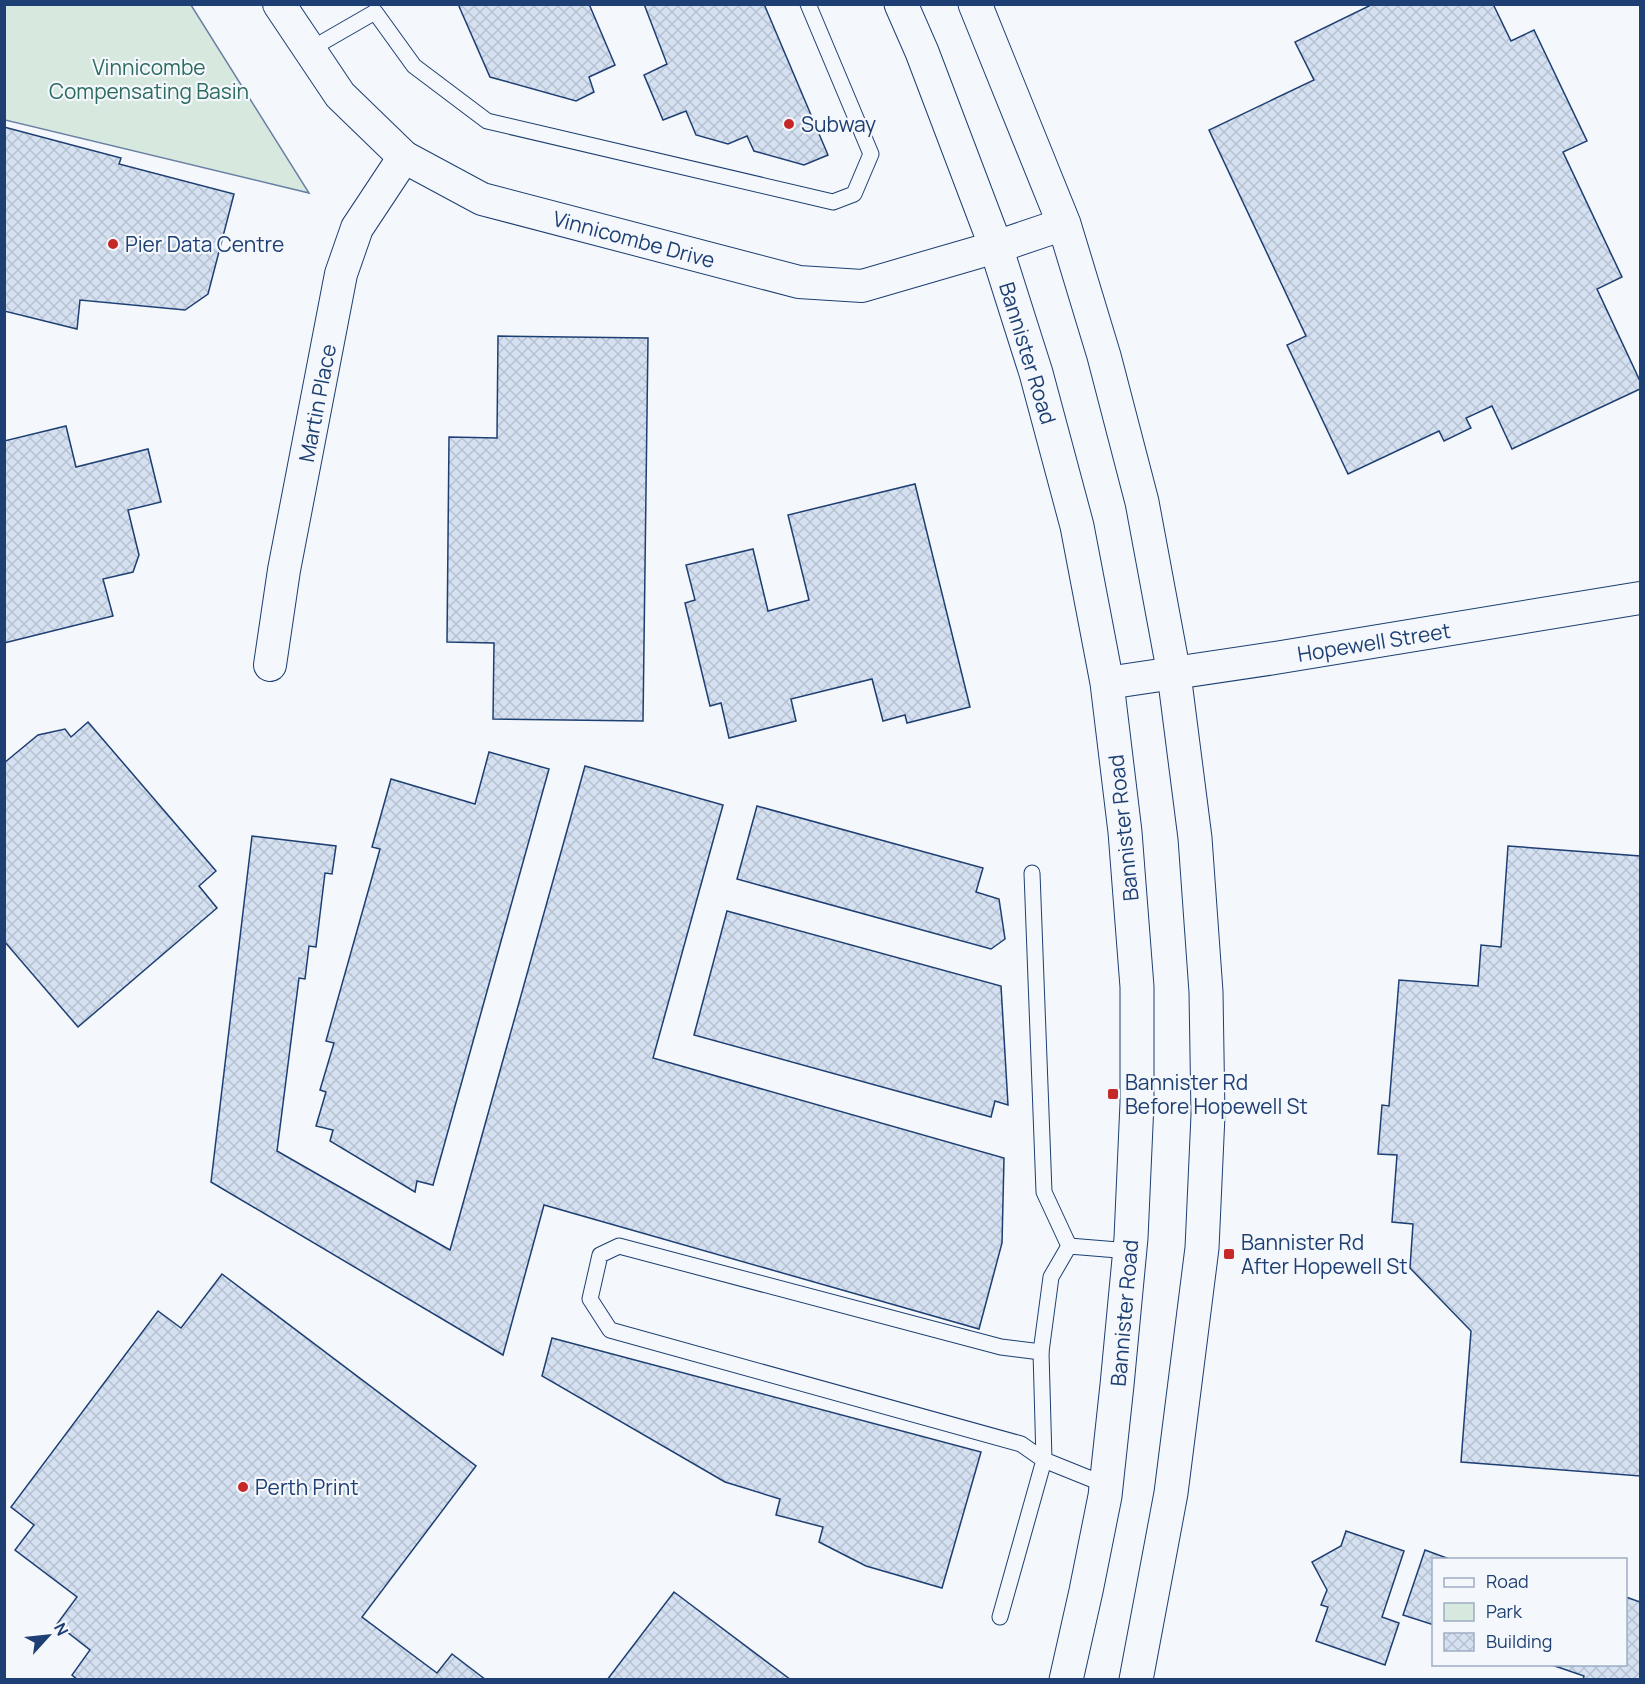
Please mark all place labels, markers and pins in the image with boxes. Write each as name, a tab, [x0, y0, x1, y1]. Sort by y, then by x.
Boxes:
place label: Subway	[801, 110, 876, 138]
marker: Subway	[782, 117, 796, 131]
place label: Pier Data Centre	[125, 230, 284, 258]
marker: Pier Data Centre	[106, 237, 120, 251]
place label: Bannister Rd Before Hopewell St	[1125, 1068, 1308, 1120]
marker: Bannister Rd Before Hopewell St	[1106, 1087, 1120, 1101]
place label: Bannister Rd After Hopewell St	[1241, 1228, 1408, 1280]
marker: Bannister Rd After Hopewell St	[1222, 1247, 1236, 1261]
place label: Perth Print	[255, 1473, 359, 1501]
marker: Perth Print	[236, 1480, 250, 1494]

